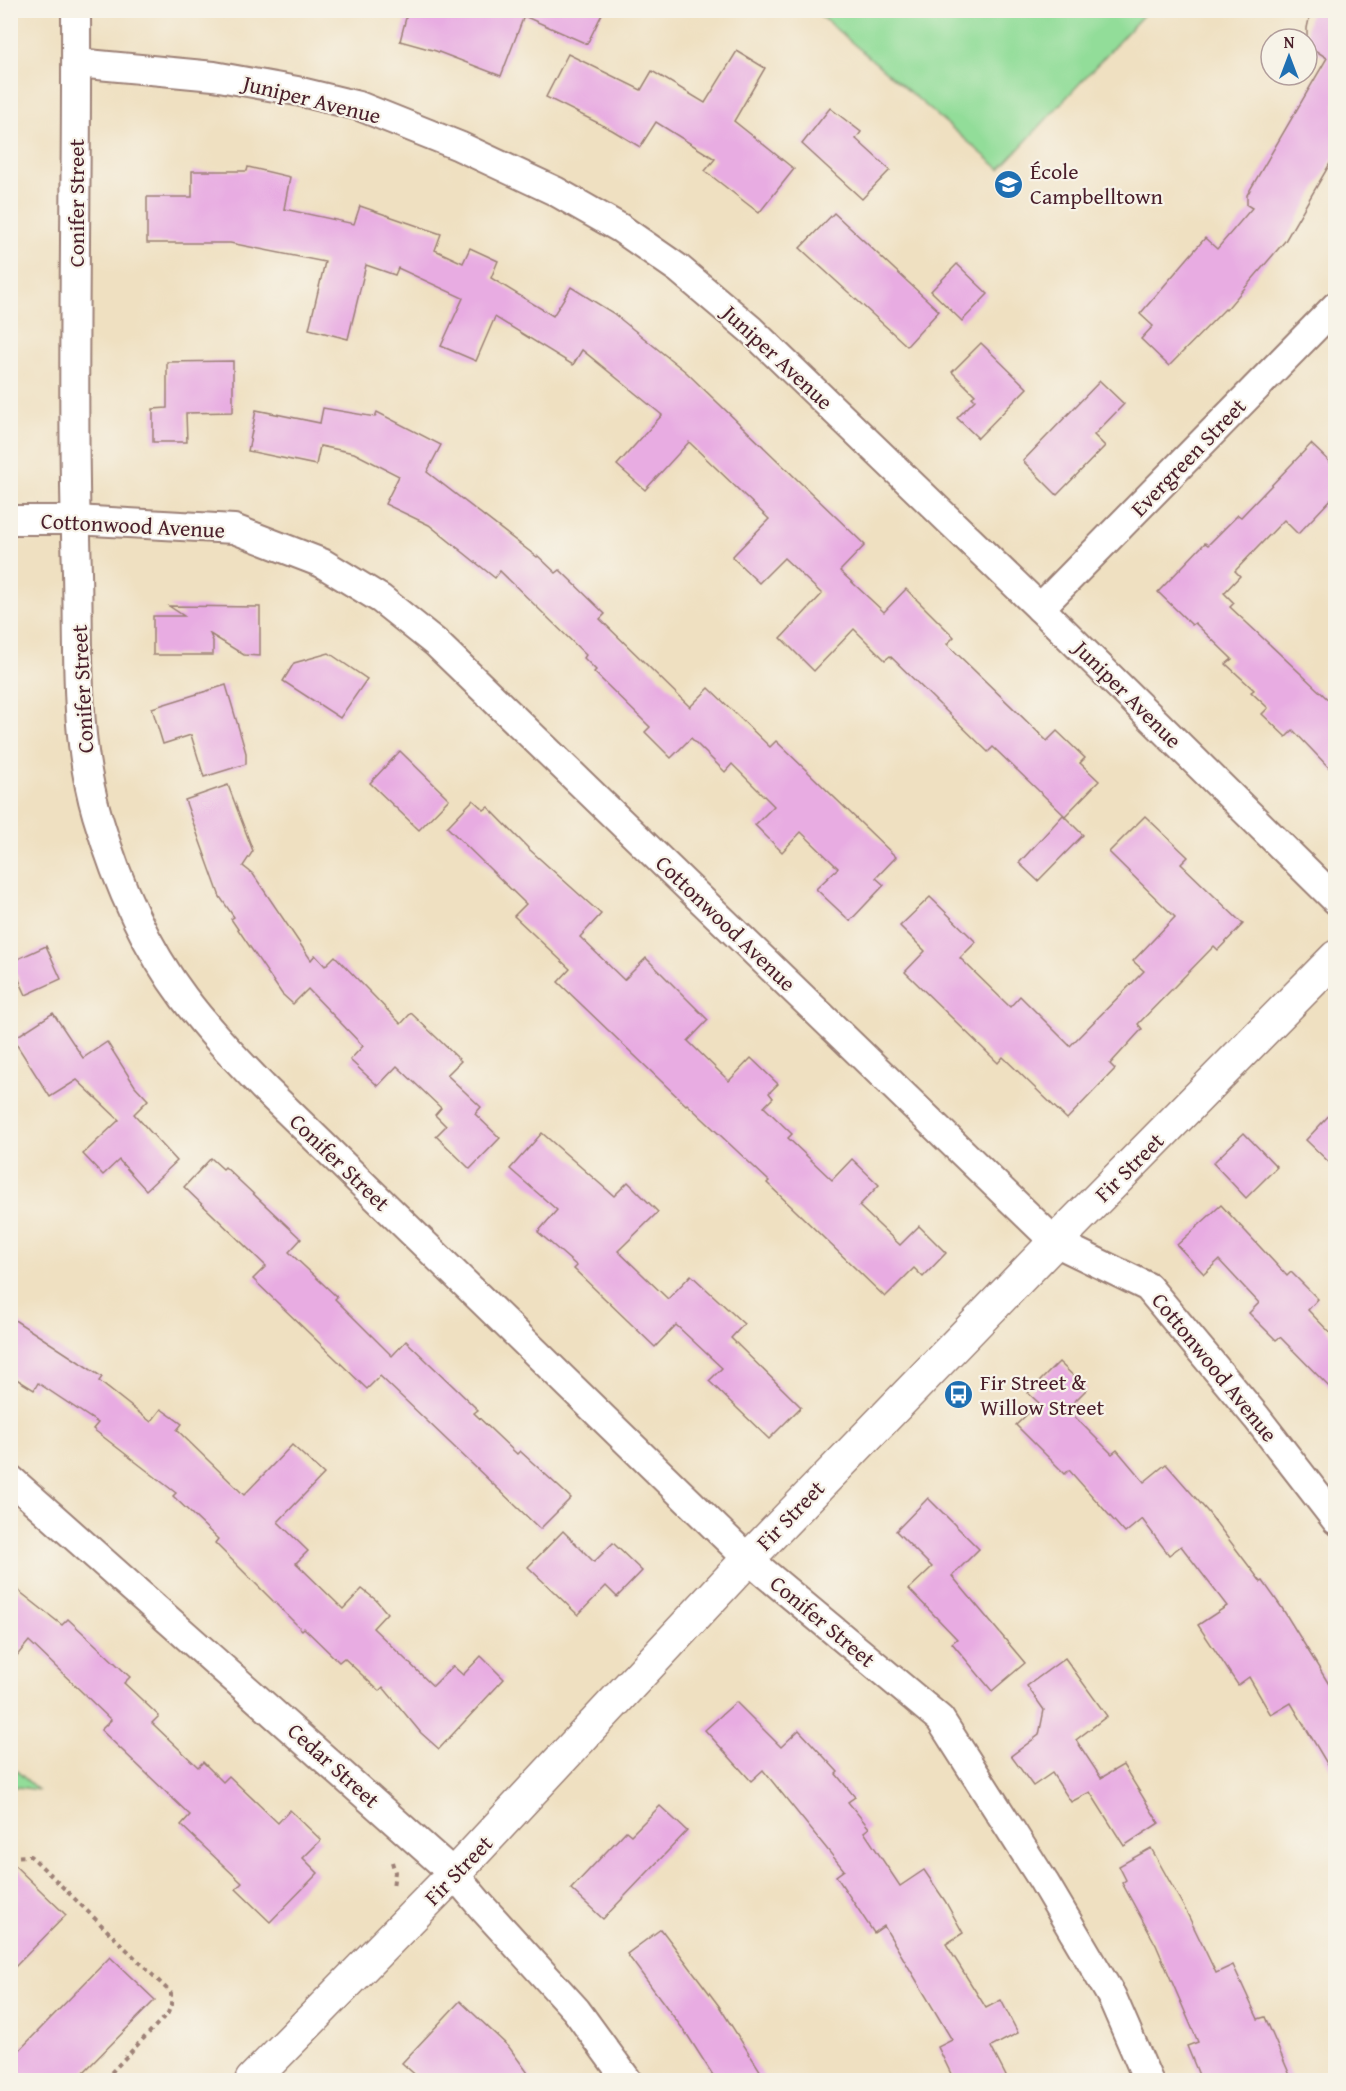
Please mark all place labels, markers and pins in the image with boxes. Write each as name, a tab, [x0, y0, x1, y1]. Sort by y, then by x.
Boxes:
place label: École Campbelltown	[1030, 155, 1164, 212]
school or university icon: École Campbelltown	[993, 168, 1025, 200]
place label: Fir Street & Willow Street	[980, 1366, 1104, 1423]
bus stop icon: Fir Street & Willow Street	[943, 1379, 975, 1411]

